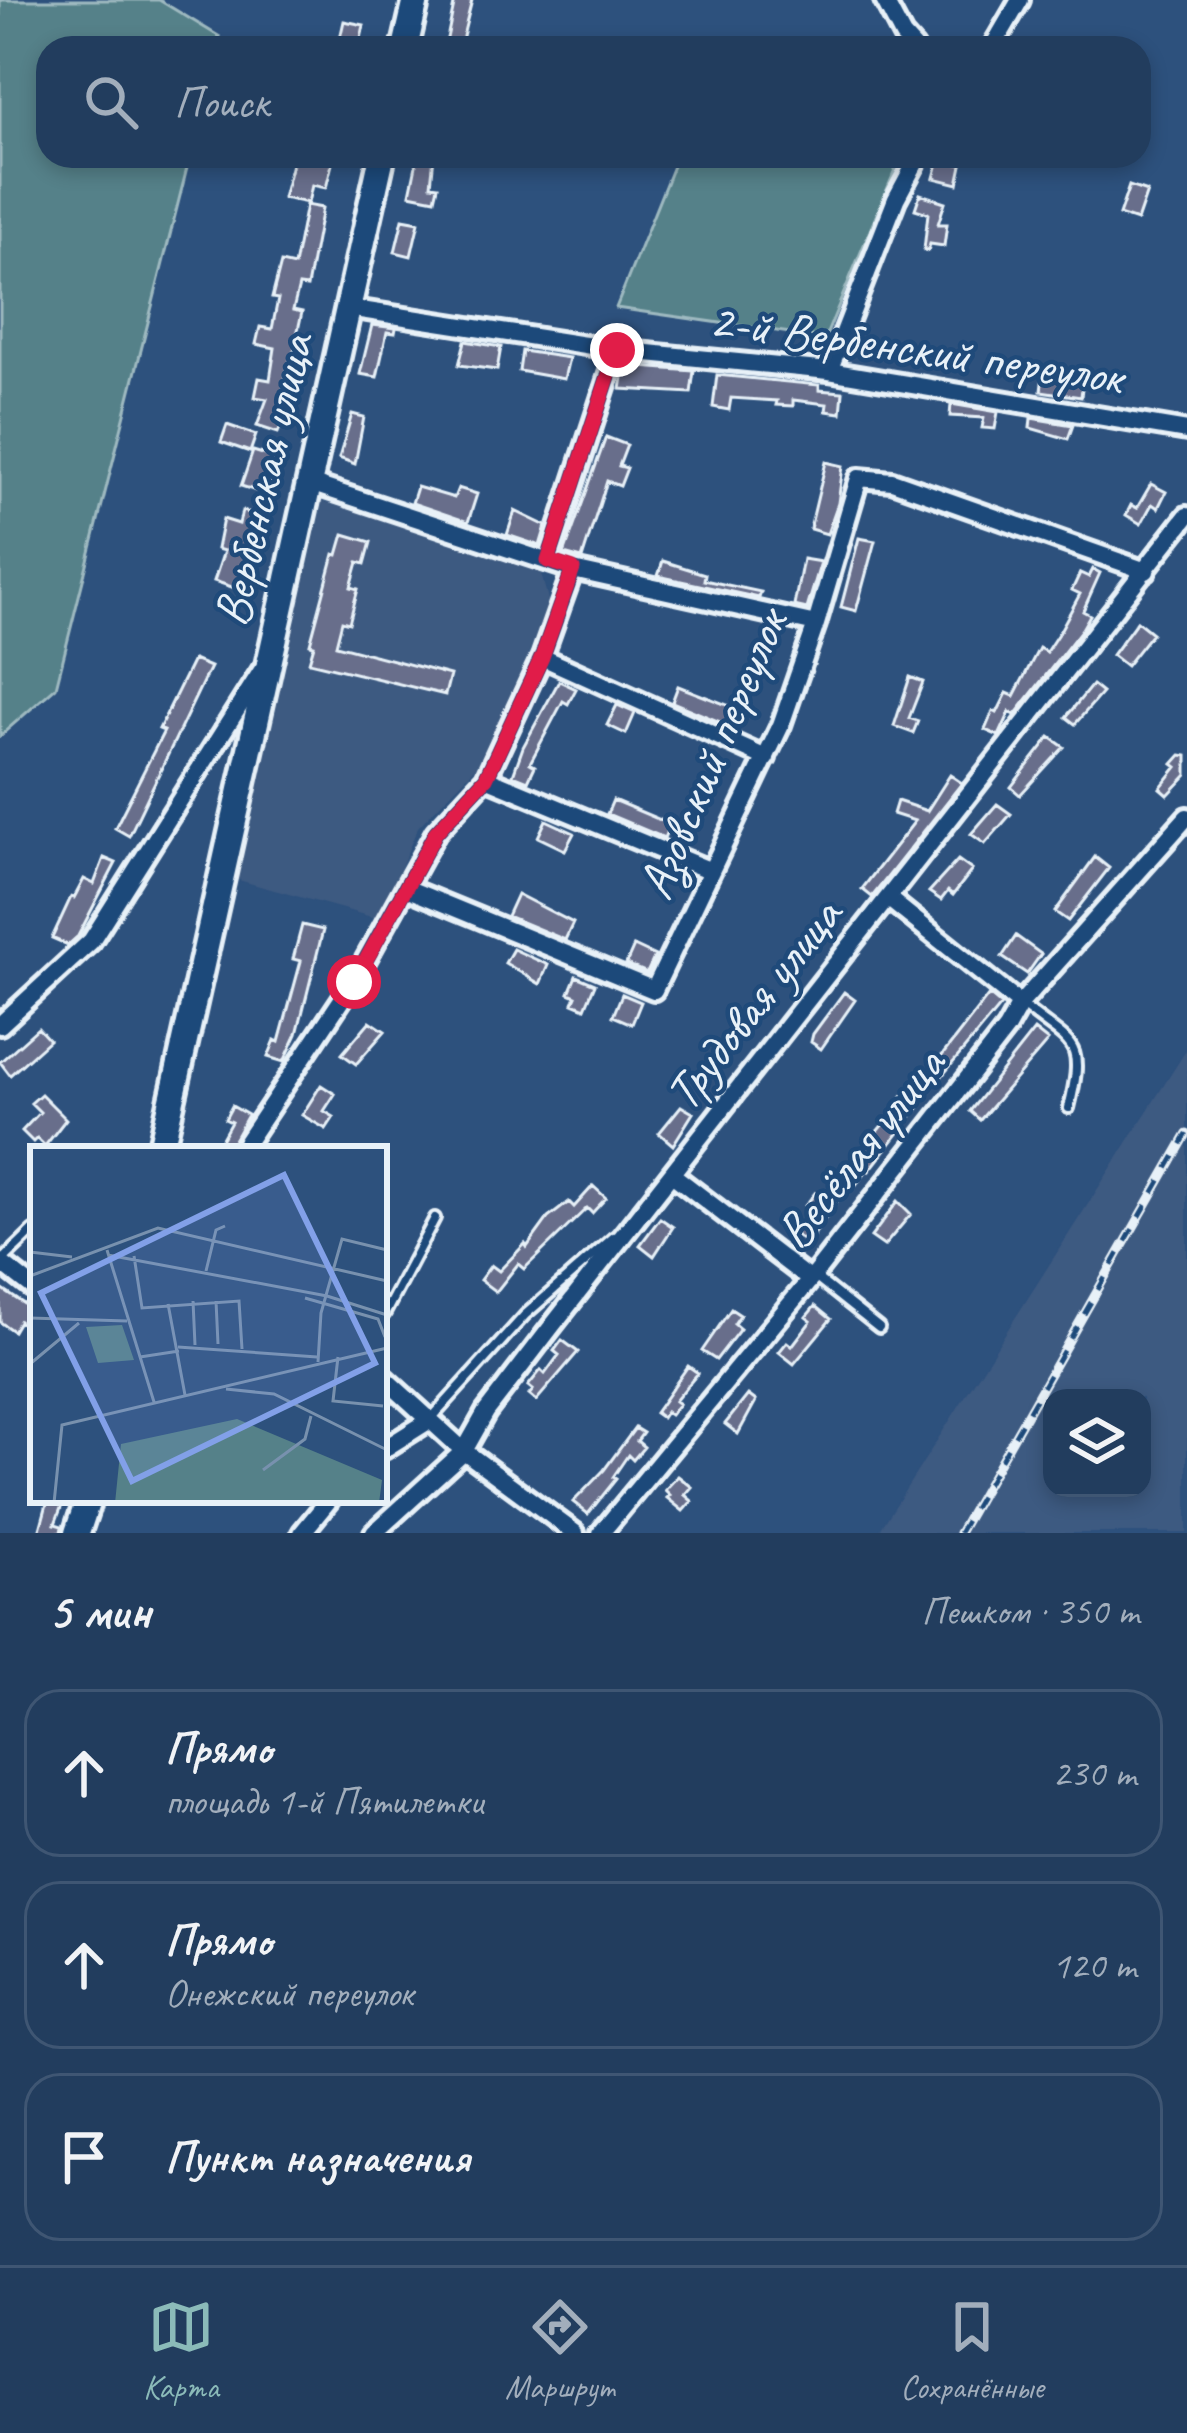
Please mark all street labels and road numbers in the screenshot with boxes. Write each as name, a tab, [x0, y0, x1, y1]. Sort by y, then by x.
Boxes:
street label: 2-й Вербенский переулок	[705, 287, 1131, 409]
street label: Вербенская улица	[198, 324, 328, 632]
street label: Азовский переулок	[622, 596, 803, 908]
street label: Трудовая улица	[650, 882, 858, 1123]
street label: Весёлая улица	[761, 1032, 961, 1262]

